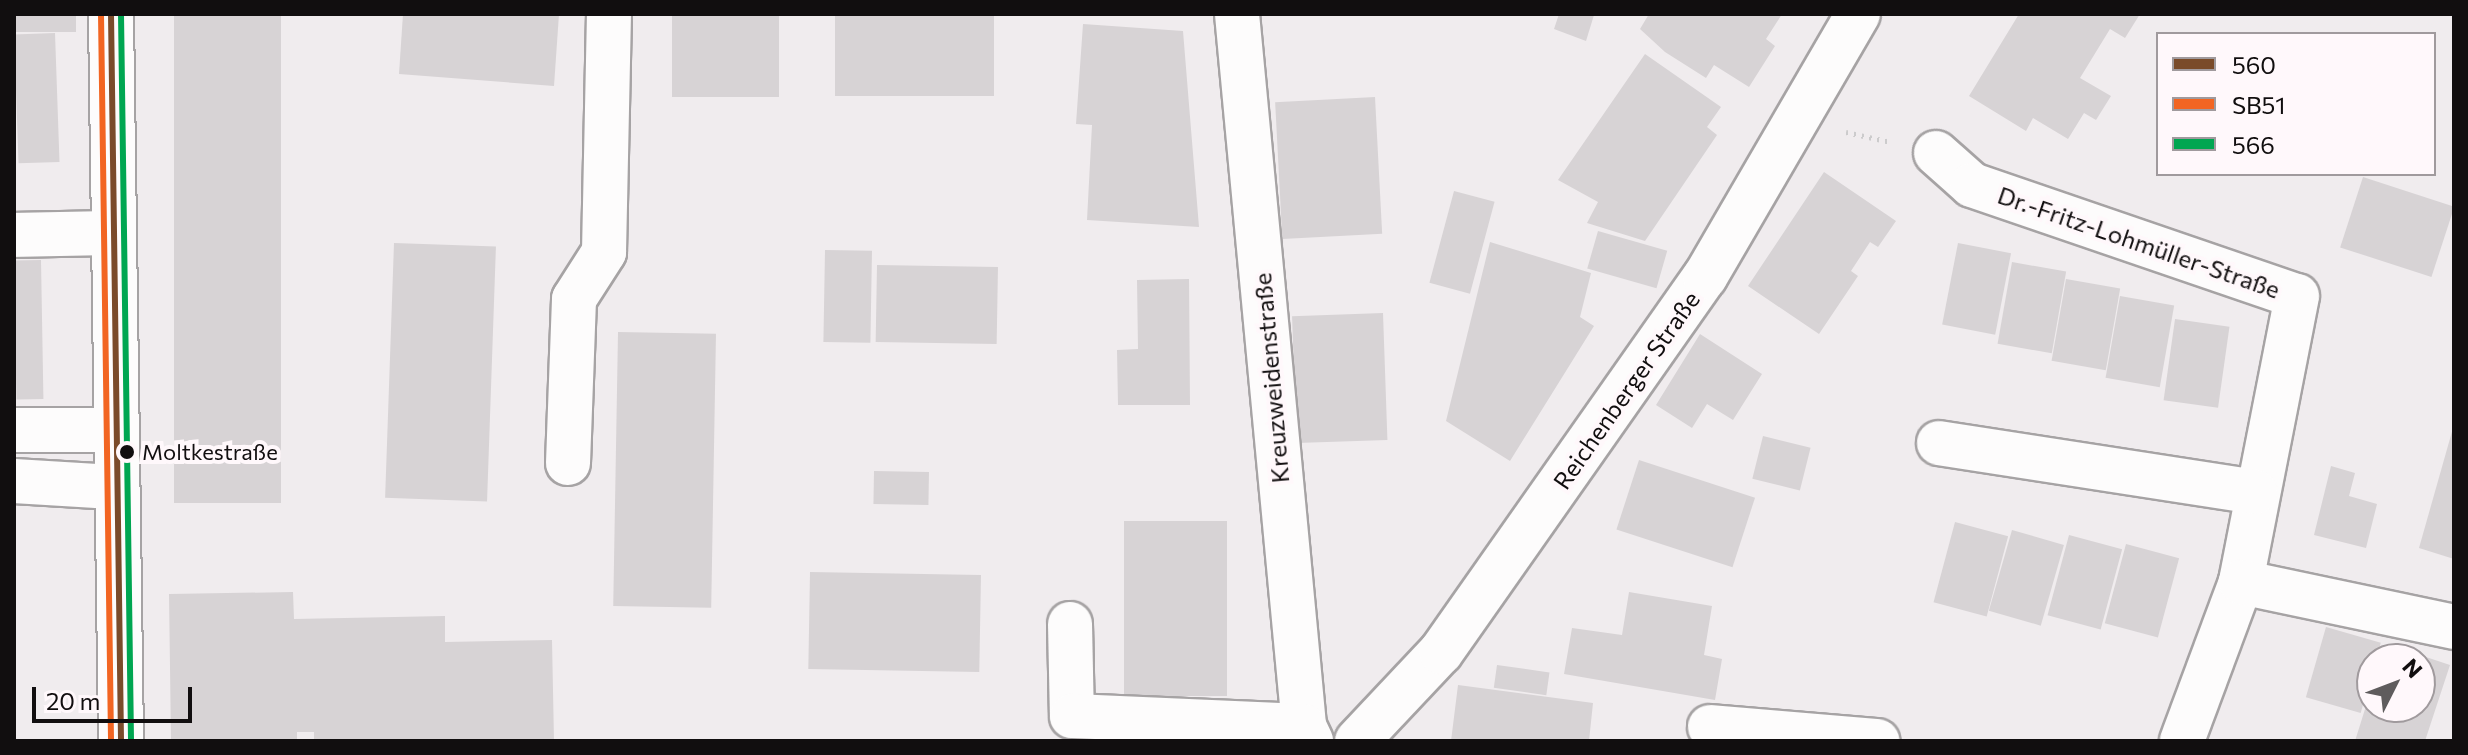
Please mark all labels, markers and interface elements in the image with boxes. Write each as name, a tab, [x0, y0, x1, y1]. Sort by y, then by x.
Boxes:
legend	[2156, 32, 2436, 176]
text: 560	[2232, 50, 2276, 79]
text: SB51	[2232, 90, 2286, 119]
text: 566	[2232, 130, 2275, 159]
street label: Dr.-Fritz-Lohmüller-Straße	[1994, 180, 2284, 304]
street label: Kreuzweidenstraße	[1247, 272, 1295, 484]
street label: Reichenberger Straße	[1547, 285, 1705, 495]
place label: Moltkestraße	[142, 439, 278, 465]
marker: Moltkestraße	[119, 444, 135, 460]
north arrow	[2356, 643, 2436, 723]
text: N	[2397, 653, 2428, 683]
scale bar	[36, 671, 196, 721]
text: 20 m	[46, 686, 100, 715]

